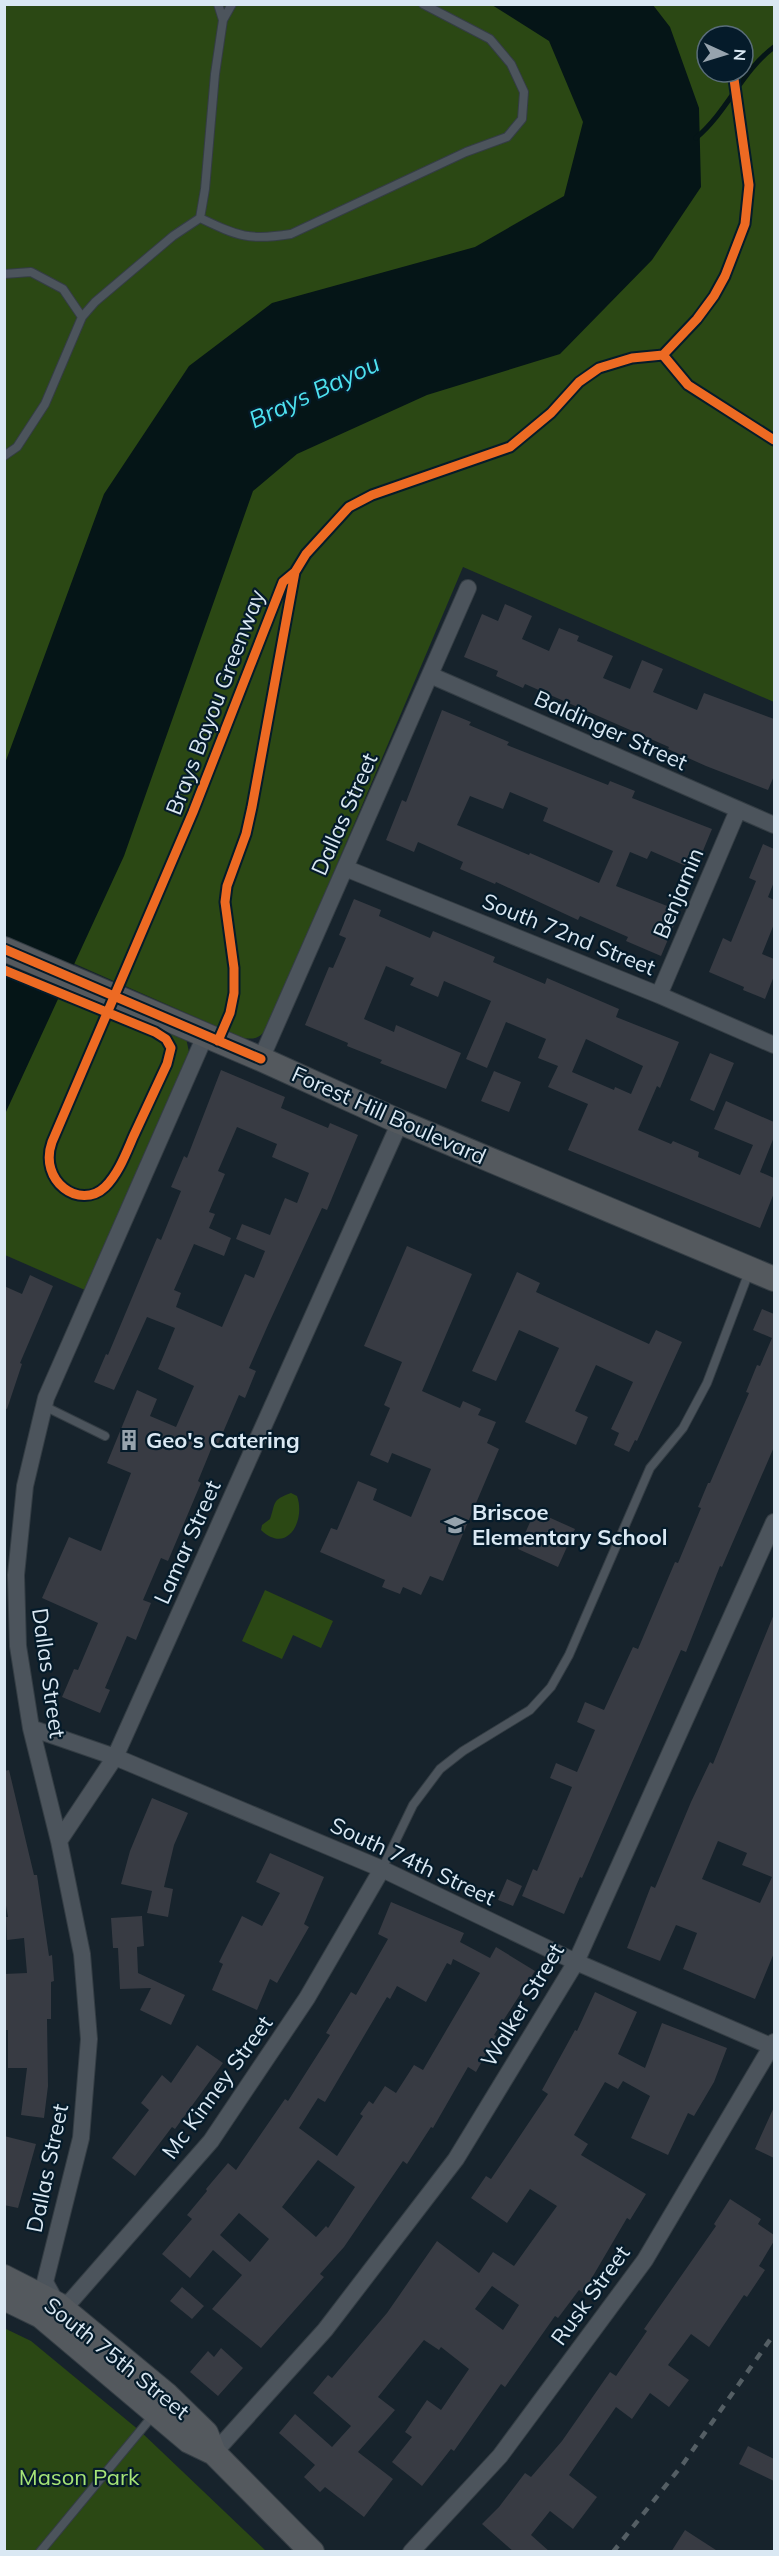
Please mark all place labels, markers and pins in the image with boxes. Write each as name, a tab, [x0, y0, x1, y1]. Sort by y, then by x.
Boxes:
place label: Geo's Catering	[146, 1426, 300, 1454]
building icon: Geo's Catering	[117, 1428, 141, 1452]
place label: Briscoe Elementary School	[472, 1498, 668, 1551]
school or university icon: Briscoe Elementary School	[443, 1513, 467, 1537]

